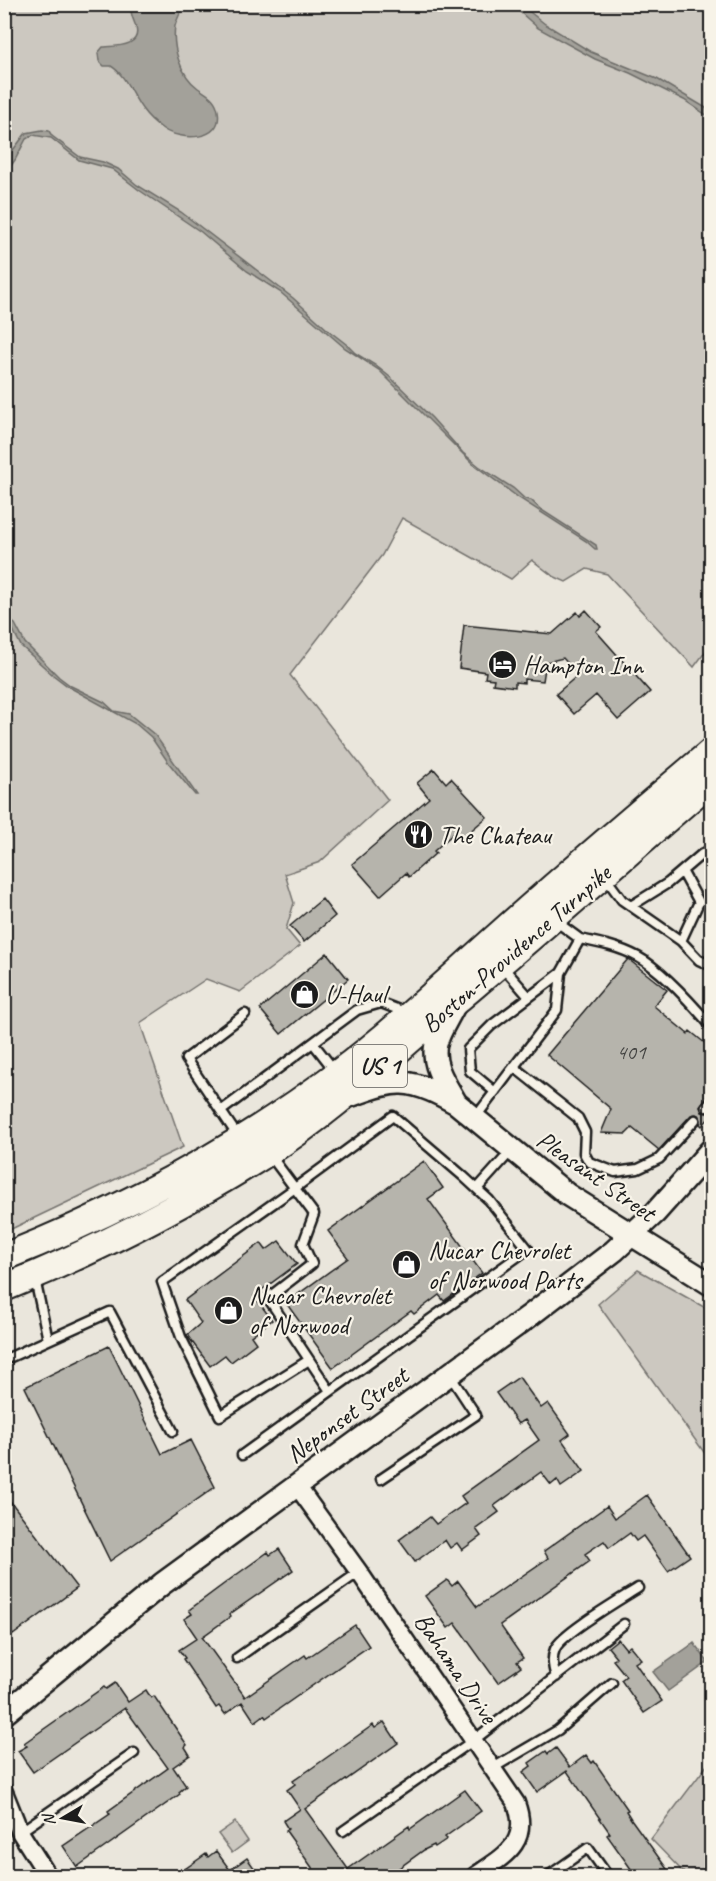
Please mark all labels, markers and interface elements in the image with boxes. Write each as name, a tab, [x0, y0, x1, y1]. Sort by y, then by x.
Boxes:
hotel icon: Hampton Inn	[486, 649, 518, 681]
place label: Hampton Inn	[523, 649, 644, 682]
restaurant icon: The Chateau	[402, 819, 434, 851]
place label: The Chateau	[439, 819, 553, 852]
street label: Boston-Providence Turnpike	[414, 856, 620, 1041]
shop icon: U-Haul	[288, 978, 320, 1010]
place label: U-Haul	[325, 978, 391, 1011]
house number: 401	[616, 1038, 647, 1066]
road number: US 1	[353, 1045, 407, 1087]
street label: Pleasant Street	[530, 1123, 664, 1230]
place label: Nucar Chevrolet of Norwood Parts	[428, 1234, 584, 1297]
shop icon: Nucar Chevrolet of Norwood Parts	[391, 1249, 423, 1281]
place label: Nucar Chevrolet of Norwood	[249, 1279, 393, 1342]
shop icon: Nucar Chevrolet of Norwood	[212, 1294, 244, 1326]
street label: Neponset Street	[279, 1358, 417, 1470]
street label: Bahama Drive	[407, 1606, 506, 1731]
north arrow	[33, 1788, 93, 1848]
text: N	[38, 1811, 60, 1827]

